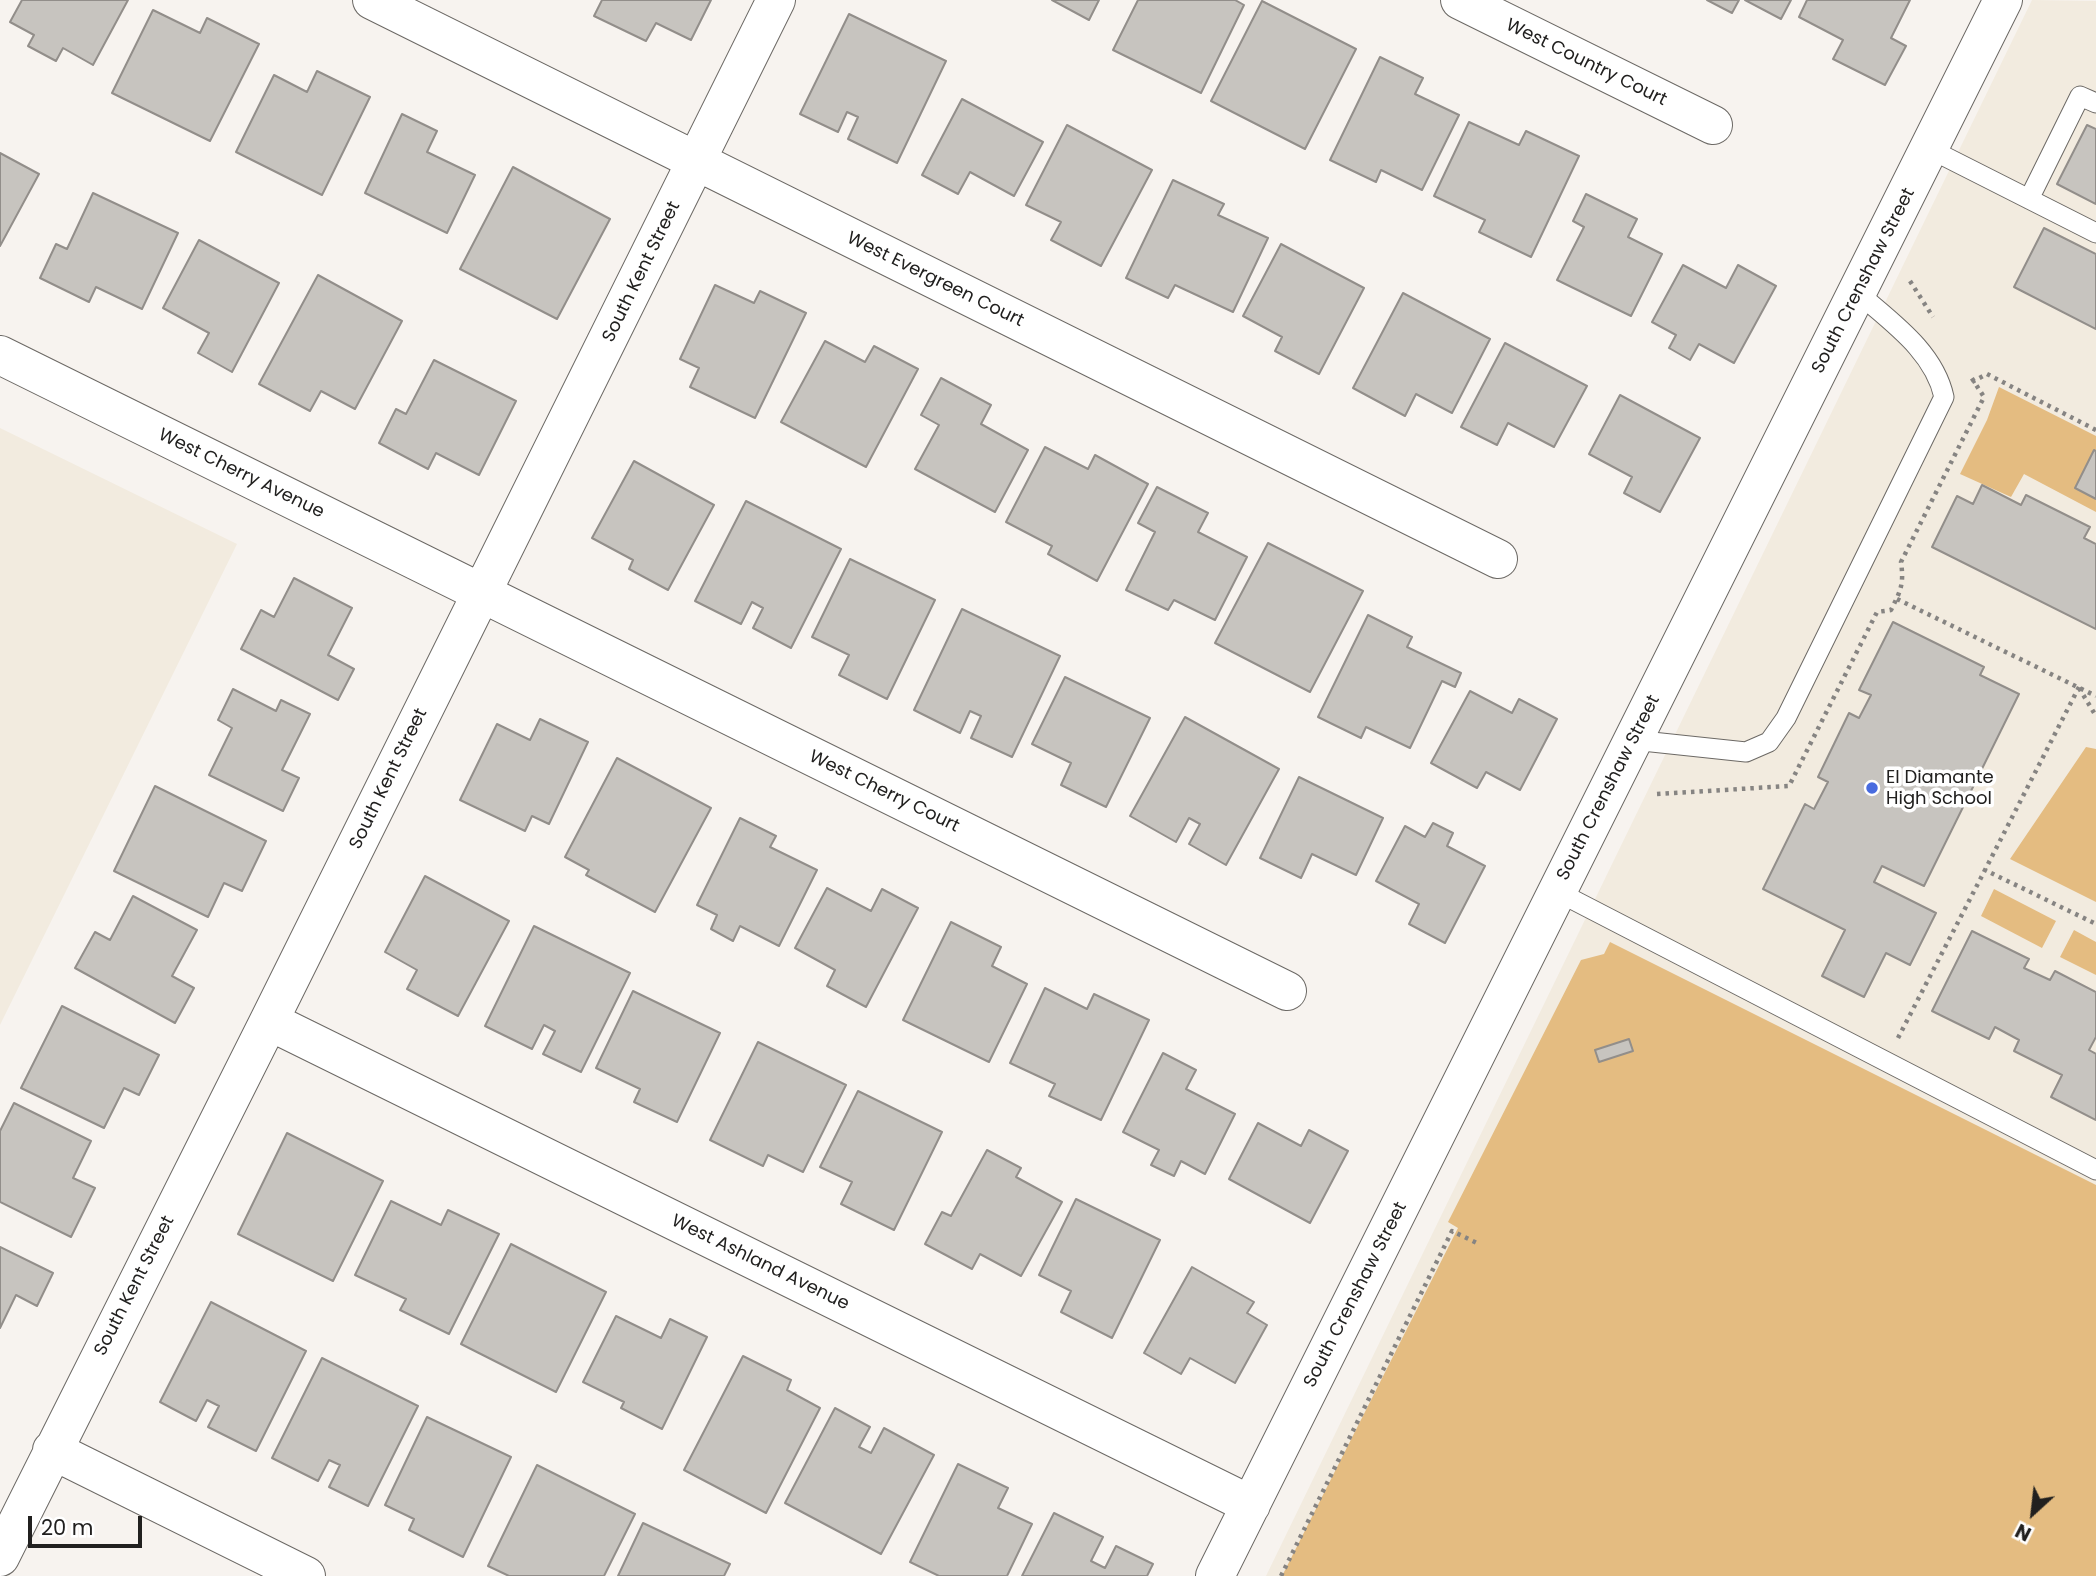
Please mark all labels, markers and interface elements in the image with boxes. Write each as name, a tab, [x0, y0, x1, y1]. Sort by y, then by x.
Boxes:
street label: West Country Court	[1502, 15, 1670, 111]
street label: South Crenshaw Street	[1808, 185, 1920, 377]
street label: South Kent Street	[599, 198, 685, 346]
street label: West Evergreen Court	[843, 228, 1027, 332]
street label: West Cherry Avenue	[154, 424, 328, 524]
street label: South Crenshaw Street	[1553, 692, 1665, 884]
street label: South Kent Street	[346, 705, 432, 853]
street label: West Cherry Court	[805, 746, 963, 838]
place label: El Diamante High School	[1886, 767, 1994, 810]
marker: El Diamante High School	[1864, 780, 1880, 796]
street label: South Crenshaw Street	[1300, 1199, 1412, 1391]
street label: West Ashland Avenue	[668, 1211, 852, 1315]
street label: South Kent Street	[90, 1212, 180, 1360]
north arrow	[1998, 1478, 2068, 1548]
scale bar	[32, 1502, 145, 1546]
text: 20 m	[41, 1513, 94, 1542]
text: N	[2011, 1517, 2036, 1547]

